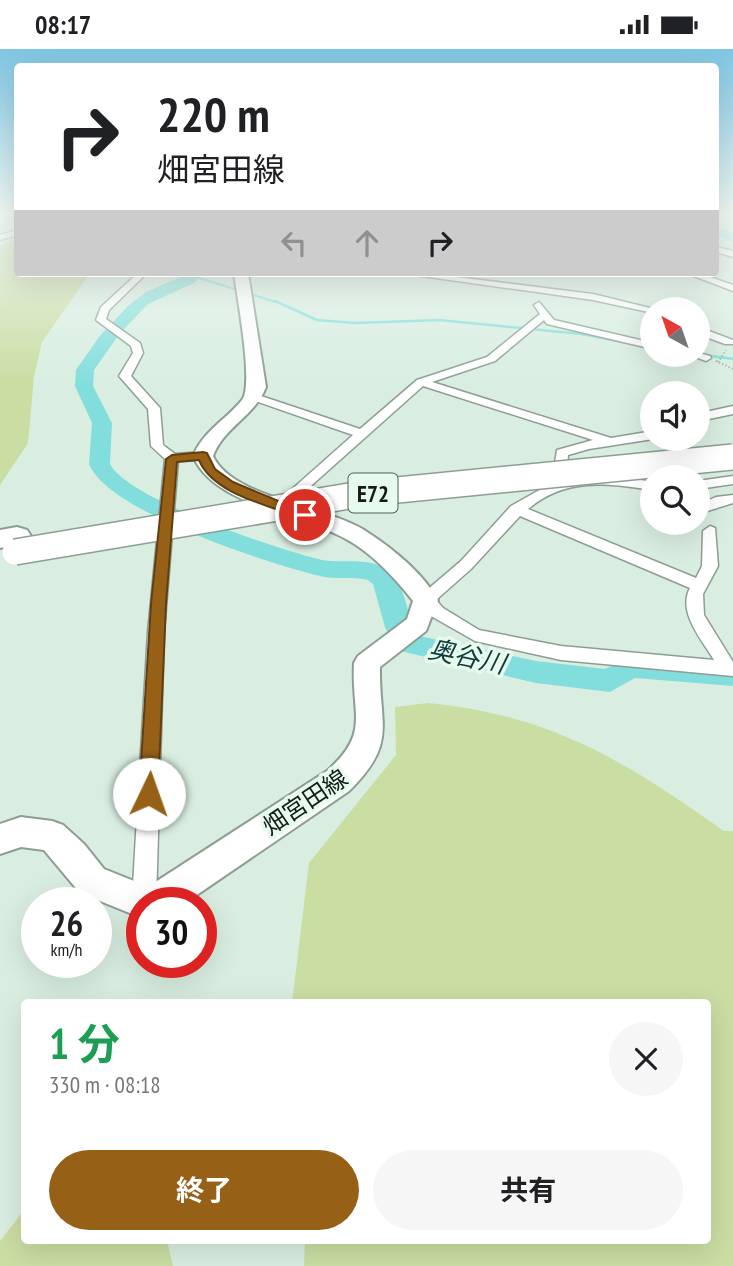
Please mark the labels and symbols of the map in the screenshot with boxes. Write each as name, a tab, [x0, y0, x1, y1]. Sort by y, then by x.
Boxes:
north arrow	[640, 297, 710, 367]
road number: E72	[348, 473, 398, 513]
pin	[275, 485, 335, 545]
water label: 奥谷川	[425, 632, 512, 681]
position arrow	[112, 757, 186, 831]
street label: 畑宮田線	[257, 762, 353, 842]
speed limit sign: 30	[126, 887, 217, 978]

